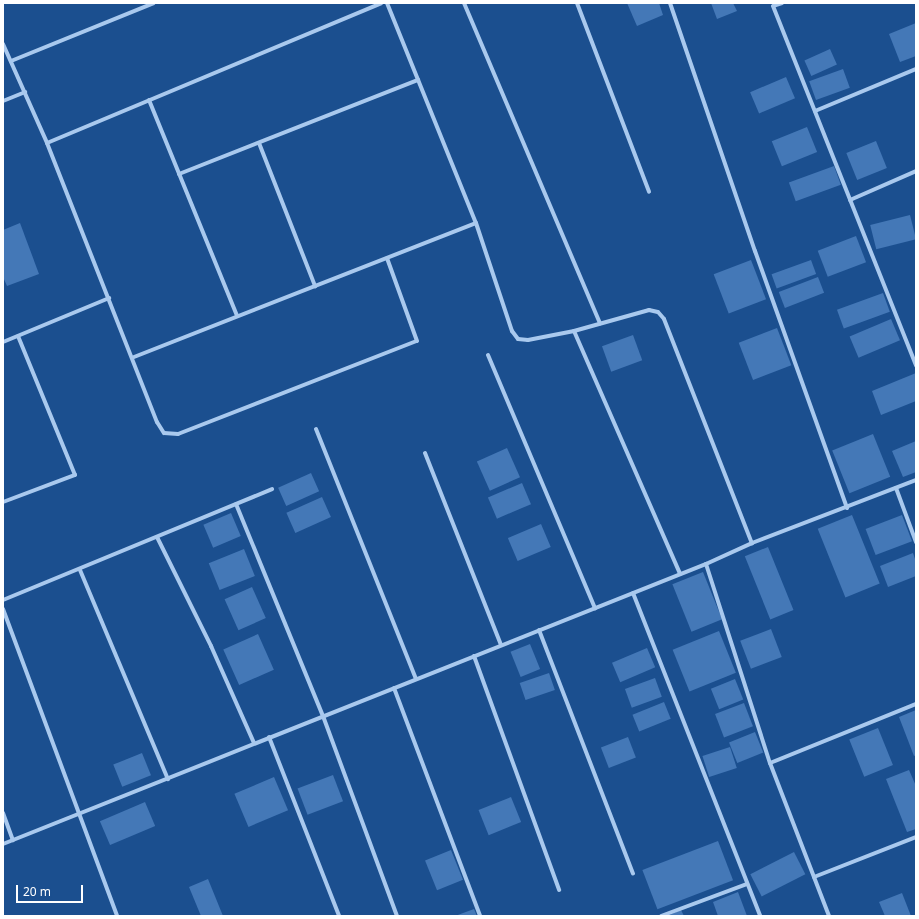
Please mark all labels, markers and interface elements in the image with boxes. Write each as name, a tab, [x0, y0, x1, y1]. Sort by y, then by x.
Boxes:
scale bar	[18, 877, 85, 903]
text: 20 m	[23, 883, 51, 900]

